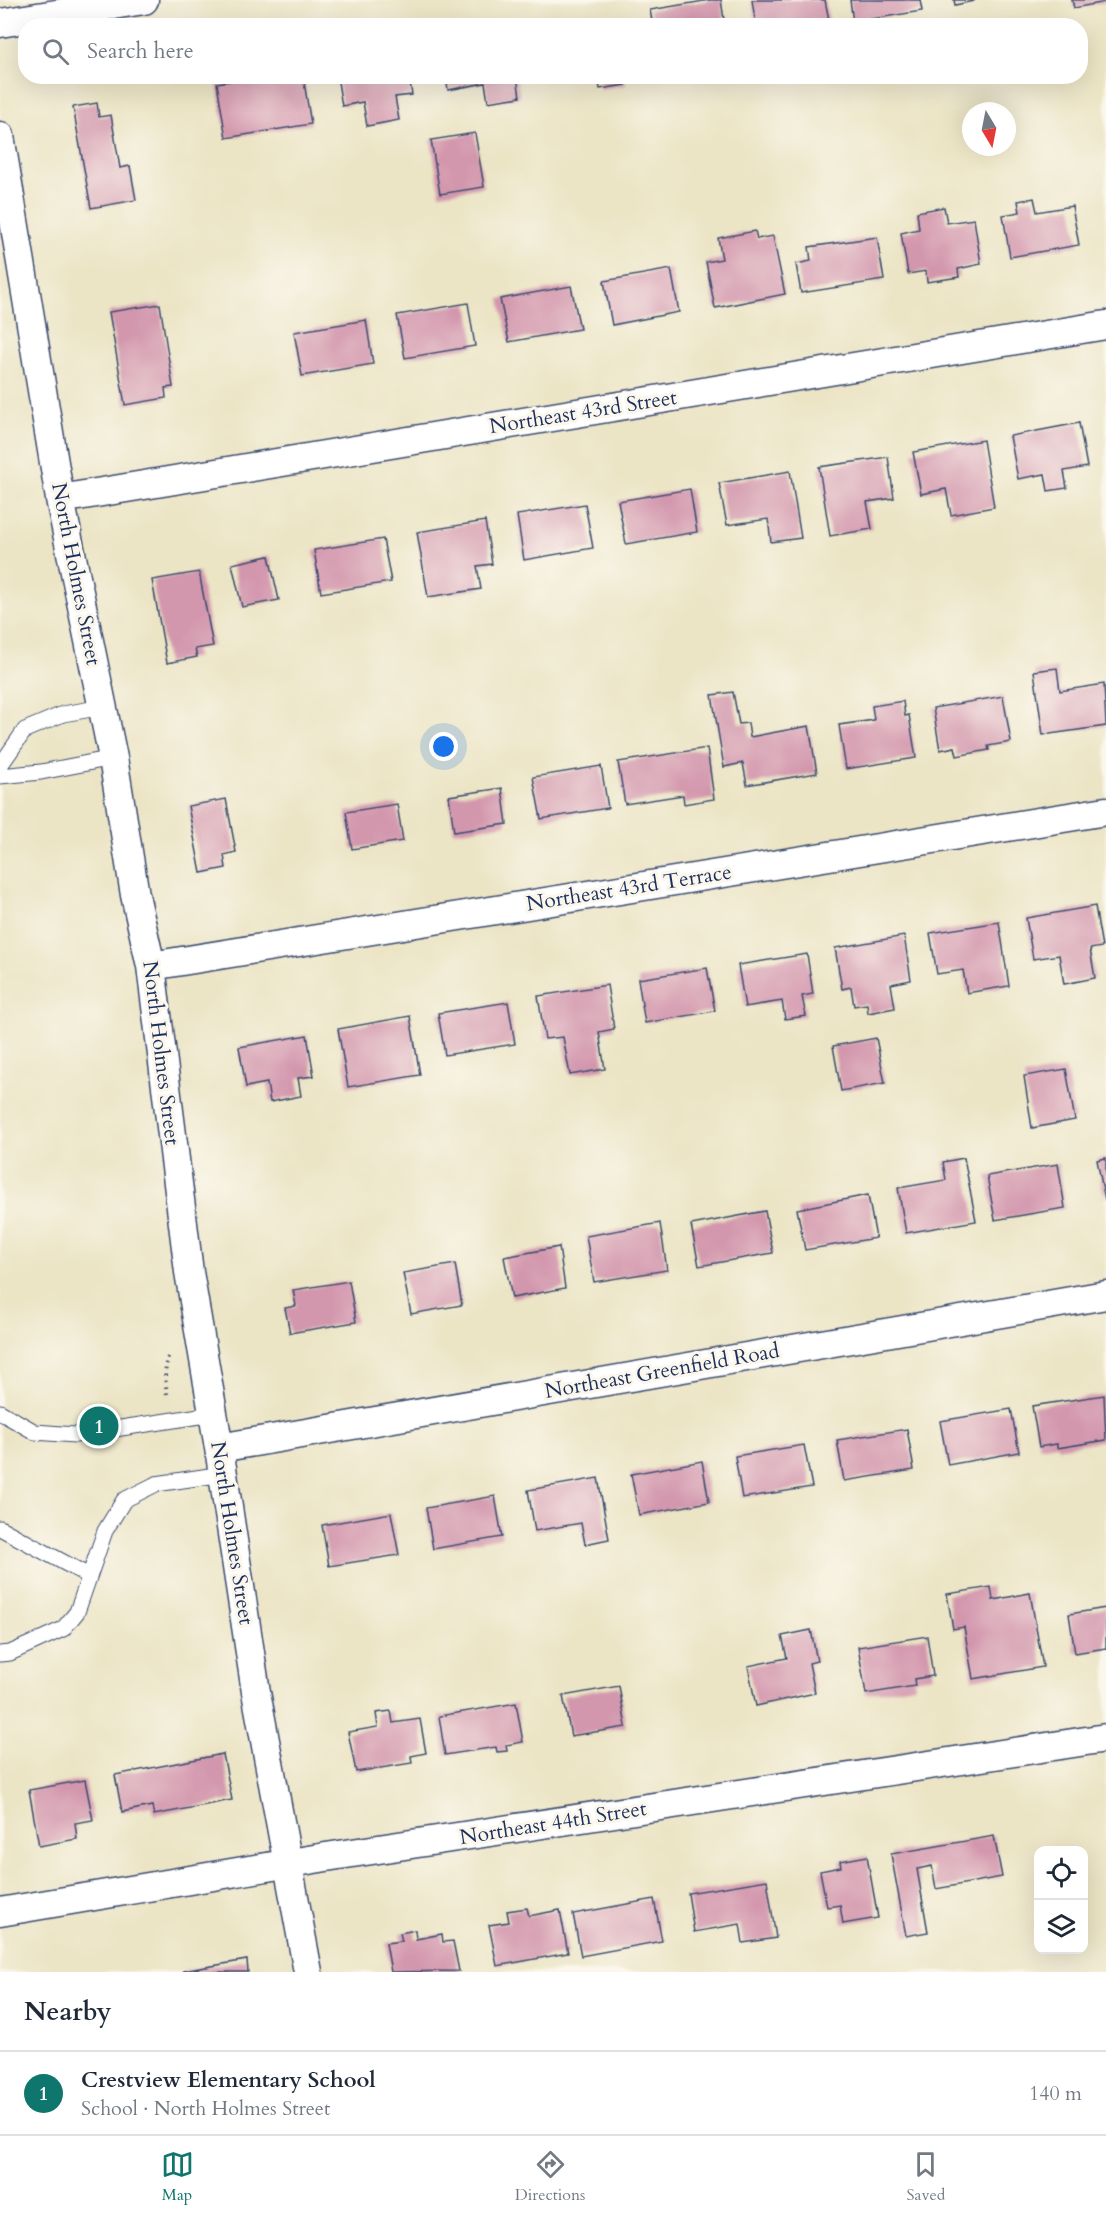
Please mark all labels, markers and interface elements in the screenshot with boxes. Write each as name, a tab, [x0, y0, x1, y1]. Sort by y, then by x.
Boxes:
search box	[18, 18, 1088, 84]
icon: search	[39, 35, 72, 68]
text: Search here	[87, 36, 194, 66]
north arrow	[962, 102, 1016, 156]
street label: Northeast 43rd Street	[487, 383, 679, 441]
street label: North Holmes Street	[44, 480, 108, 668]
your location	[429, 732, 458, 761]
street label: Northeast 43rd Terrace	[524, 857, 734, 919]
street label: North Holmes Street	[135, 959, 187, 1147]
street label: Northeast Greenfield Road	[542, 1336, 782, 1406]
pin: 1	[80, 1404, 118, 1448]
street label: North Holmes Street	[203, 1439, 261, 1627]
street label: Northeast 44th Street	[457, 1794, 649, 1852]
map controls	[1034, 1846, 1088, 1954]
button: locate	[1034, 1846, 1088, 1900]
button: layers	[1034, 1900, 1088, 1954]
text: Nearby	[24, 1994, 112, 2029]
text: Crestview Elementary School	[81, 2065, 376, 2095]
text: 1	[38, 2080, 49, 2107]
text: 140 m	[1029, 2080, 1082, 2107]
text: School · North Holmes Street	[81, 2095, 330, 2122]
tab: Map	[161, 2148, 194, 2206]
tab: Directions	[515, 2148, 585, 2206]
tab: Saved	[907, 2148, 945, 2206]

